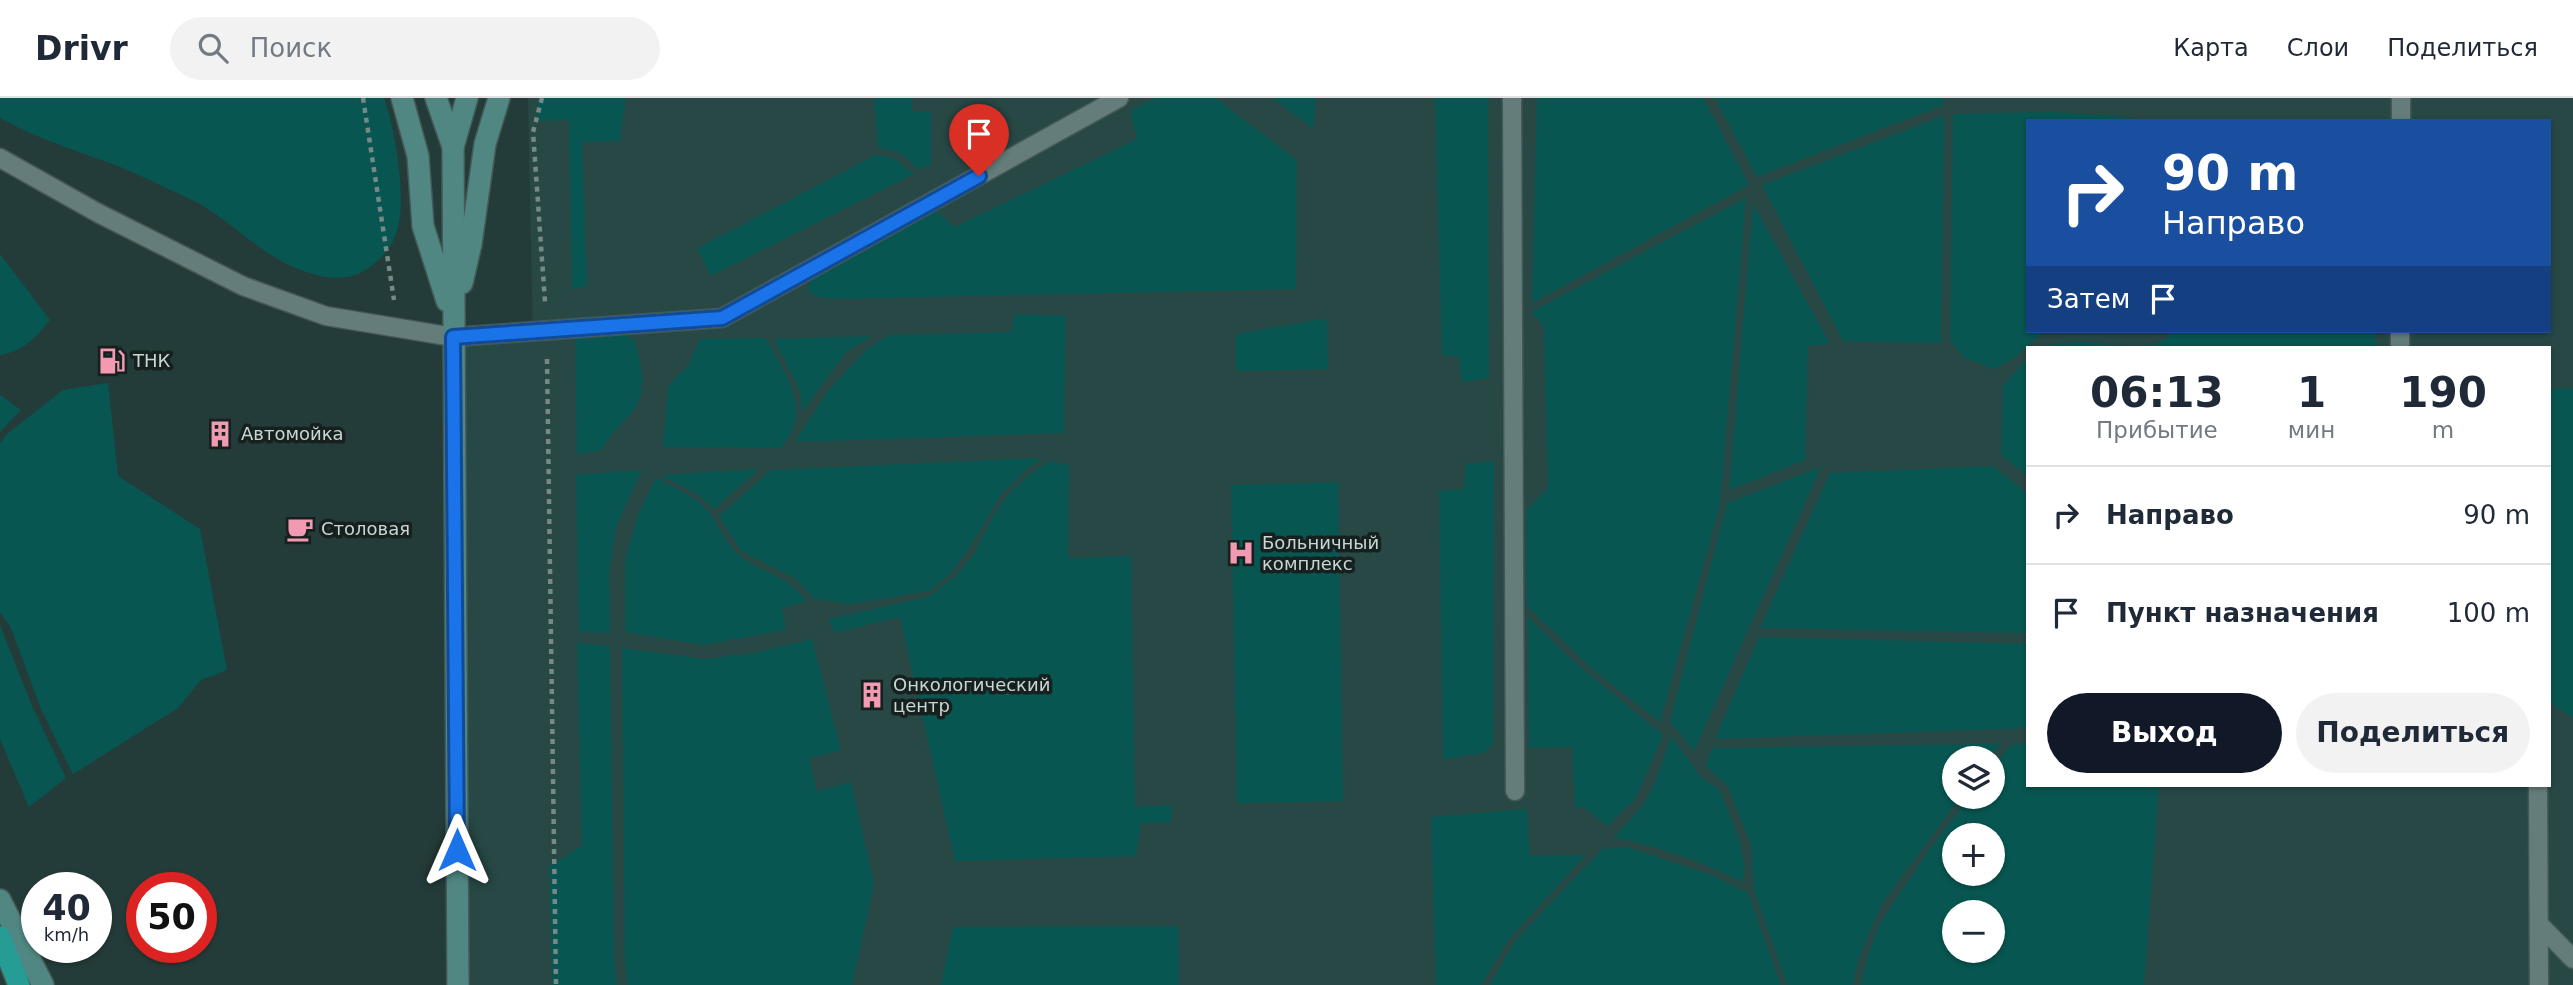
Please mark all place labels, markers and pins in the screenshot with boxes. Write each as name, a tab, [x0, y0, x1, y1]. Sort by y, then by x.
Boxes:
pin	[949, 104, 1009, 176]
fuel station icon: ТНК	[97, 346, 127, 376]
place label: ТНК	[132, 350, 171, 371]
building icon: Автомойка	[205, 419, 235, 449]
place label: Автомойка	[241, 423, 344, 444]
cafe icon: Столовая	[285, 514, 315, 544]
place label: Столовая	[321, 518, 410, 539]
place label: Больничный комплекс	[1262, 532, 1379, 574]
hospital icon: Больничный комплекс	[1226, 538, 1256, 568]
place label: Онкологический центр	[893, 674, 1050, 716]
building icon: Онкологический центр	[857, 680, 887, 710]

